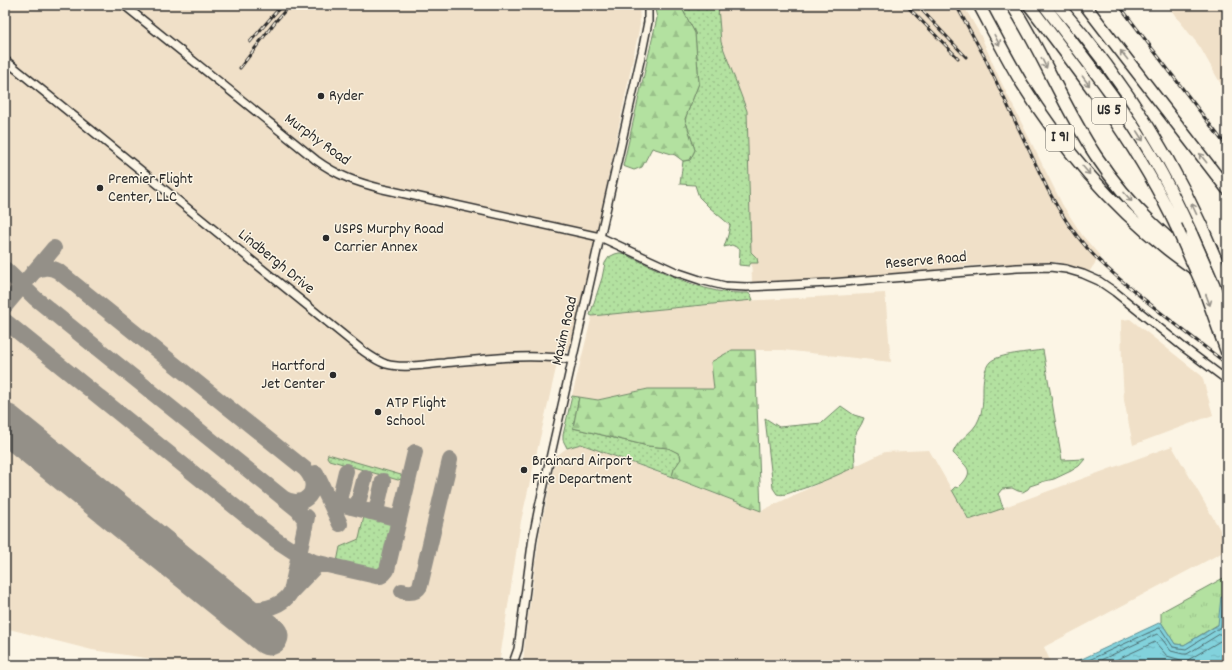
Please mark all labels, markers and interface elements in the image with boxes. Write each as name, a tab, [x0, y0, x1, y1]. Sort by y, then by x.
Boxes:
one-way arrow	[994, 33, 1002, 45]
one-way arrow	[1120, 50, 1128, 61]
one-way arrow	[1041, 57, 1049, 69]
one-way arrow	[1082, 75, 1090, 86]
place label: Ryder	[329, 85, 364, 108]
marker: Ryder	[316, 91, 326, 101]
road number: US 5	[1092, 98, 1126, 124]
street label: Murphy Road	[279, 108, 355, 172]
road number: I 91	[1046, 125, 1074, 151]
one-way arrow	[1136, 130, 1144, 142]
one-way arrow	[1199, 153, 1207, 164]
one-way arrow	[1082, 164, 1091, 175]
place label: Premier Flight Center, LLC	[108, 168, 193, 209]
marker: Premier Flight Center, LLC	[95, 183, 105, 193]
one-way arrow	[1123, 192, 1132, 202]
one-way arrow	[1190, 203, 1197, 215]
place label: USPS Murphy Road Carrier Annex	[334, 218, 444, 259]
street label: Lindbergh Drive	[233, 224, 319, 300]
marker: USPS Murphy Road Carrier Annex	[321, 233, 331, 243]
street label: Reserve Road	[884, 246, 968, 276]
street label: Maxim Road	[546, 294, 584, 368]
one-way arrow	[1205, 294, 1213, 306]
place label: Hartford Jet Center	[261, 355, 325, 396]
marker: Hartford Jet Center	[328, 370, 338, 380]
place label: ATP Flight School	[386, 392, 446, 433]
marker: ATP Flight School	[373, 407, 383, 417]
place label: Brainard Airport Fire Department	[532, 450, 632, 491]
marker: Brainard Airport Fire Department	[519, 465, 529, 475]

